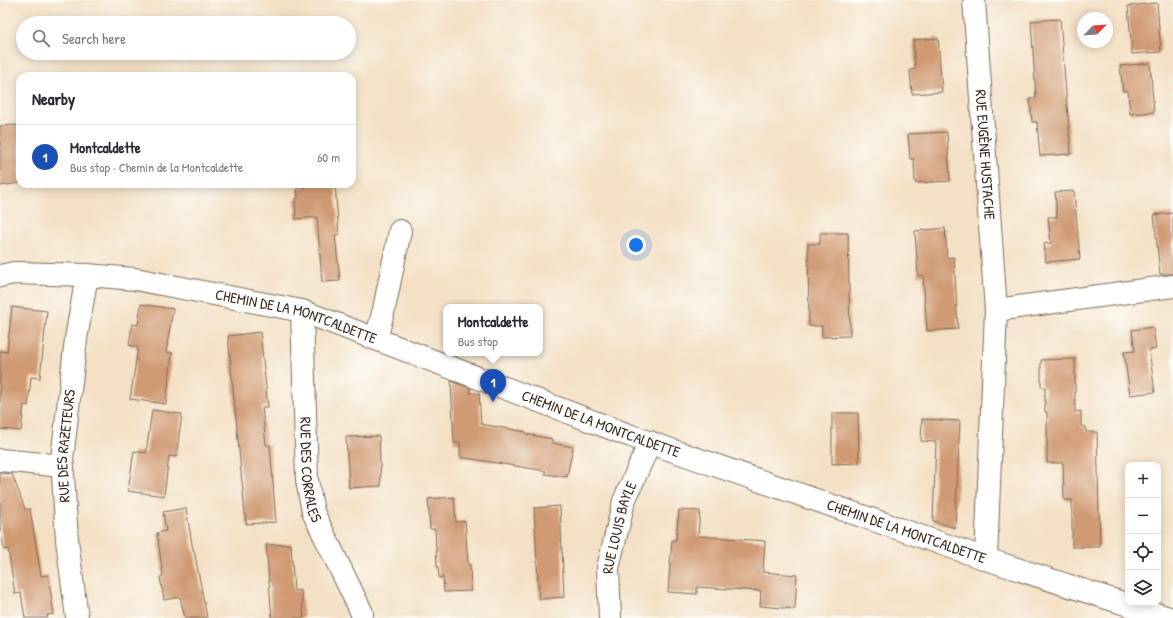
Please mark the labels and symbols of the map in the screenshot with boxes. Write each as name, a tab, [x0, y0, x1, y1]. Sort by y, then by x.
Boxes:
north arrow	[1077, 12, 1113, 48]
street label: RUE EUGÈNE HUSTACHE	[970, 89, 1001, 221]
your location	[626, 235, 646, 255]
street label: CHEMIN DE LA MONTCALDETTE	[213, 284, 380, 349]
pin: 1	[480, 369, 506, 402]
street label: CHEMIN DE LA MONTCALDETTE	[519, 384, 683, 462]
street label: RUE DES RAZETEURS	[51, 388, 80, 503]
street label: RUE DES CORRALES	[295, 417, 327, 526]
street label: RUE LOUIS BAYLE	[597, 477, 642, 574]
street label: CHEMIN DE LA MONTCALDETTE	[824, 494, 989, 568]

